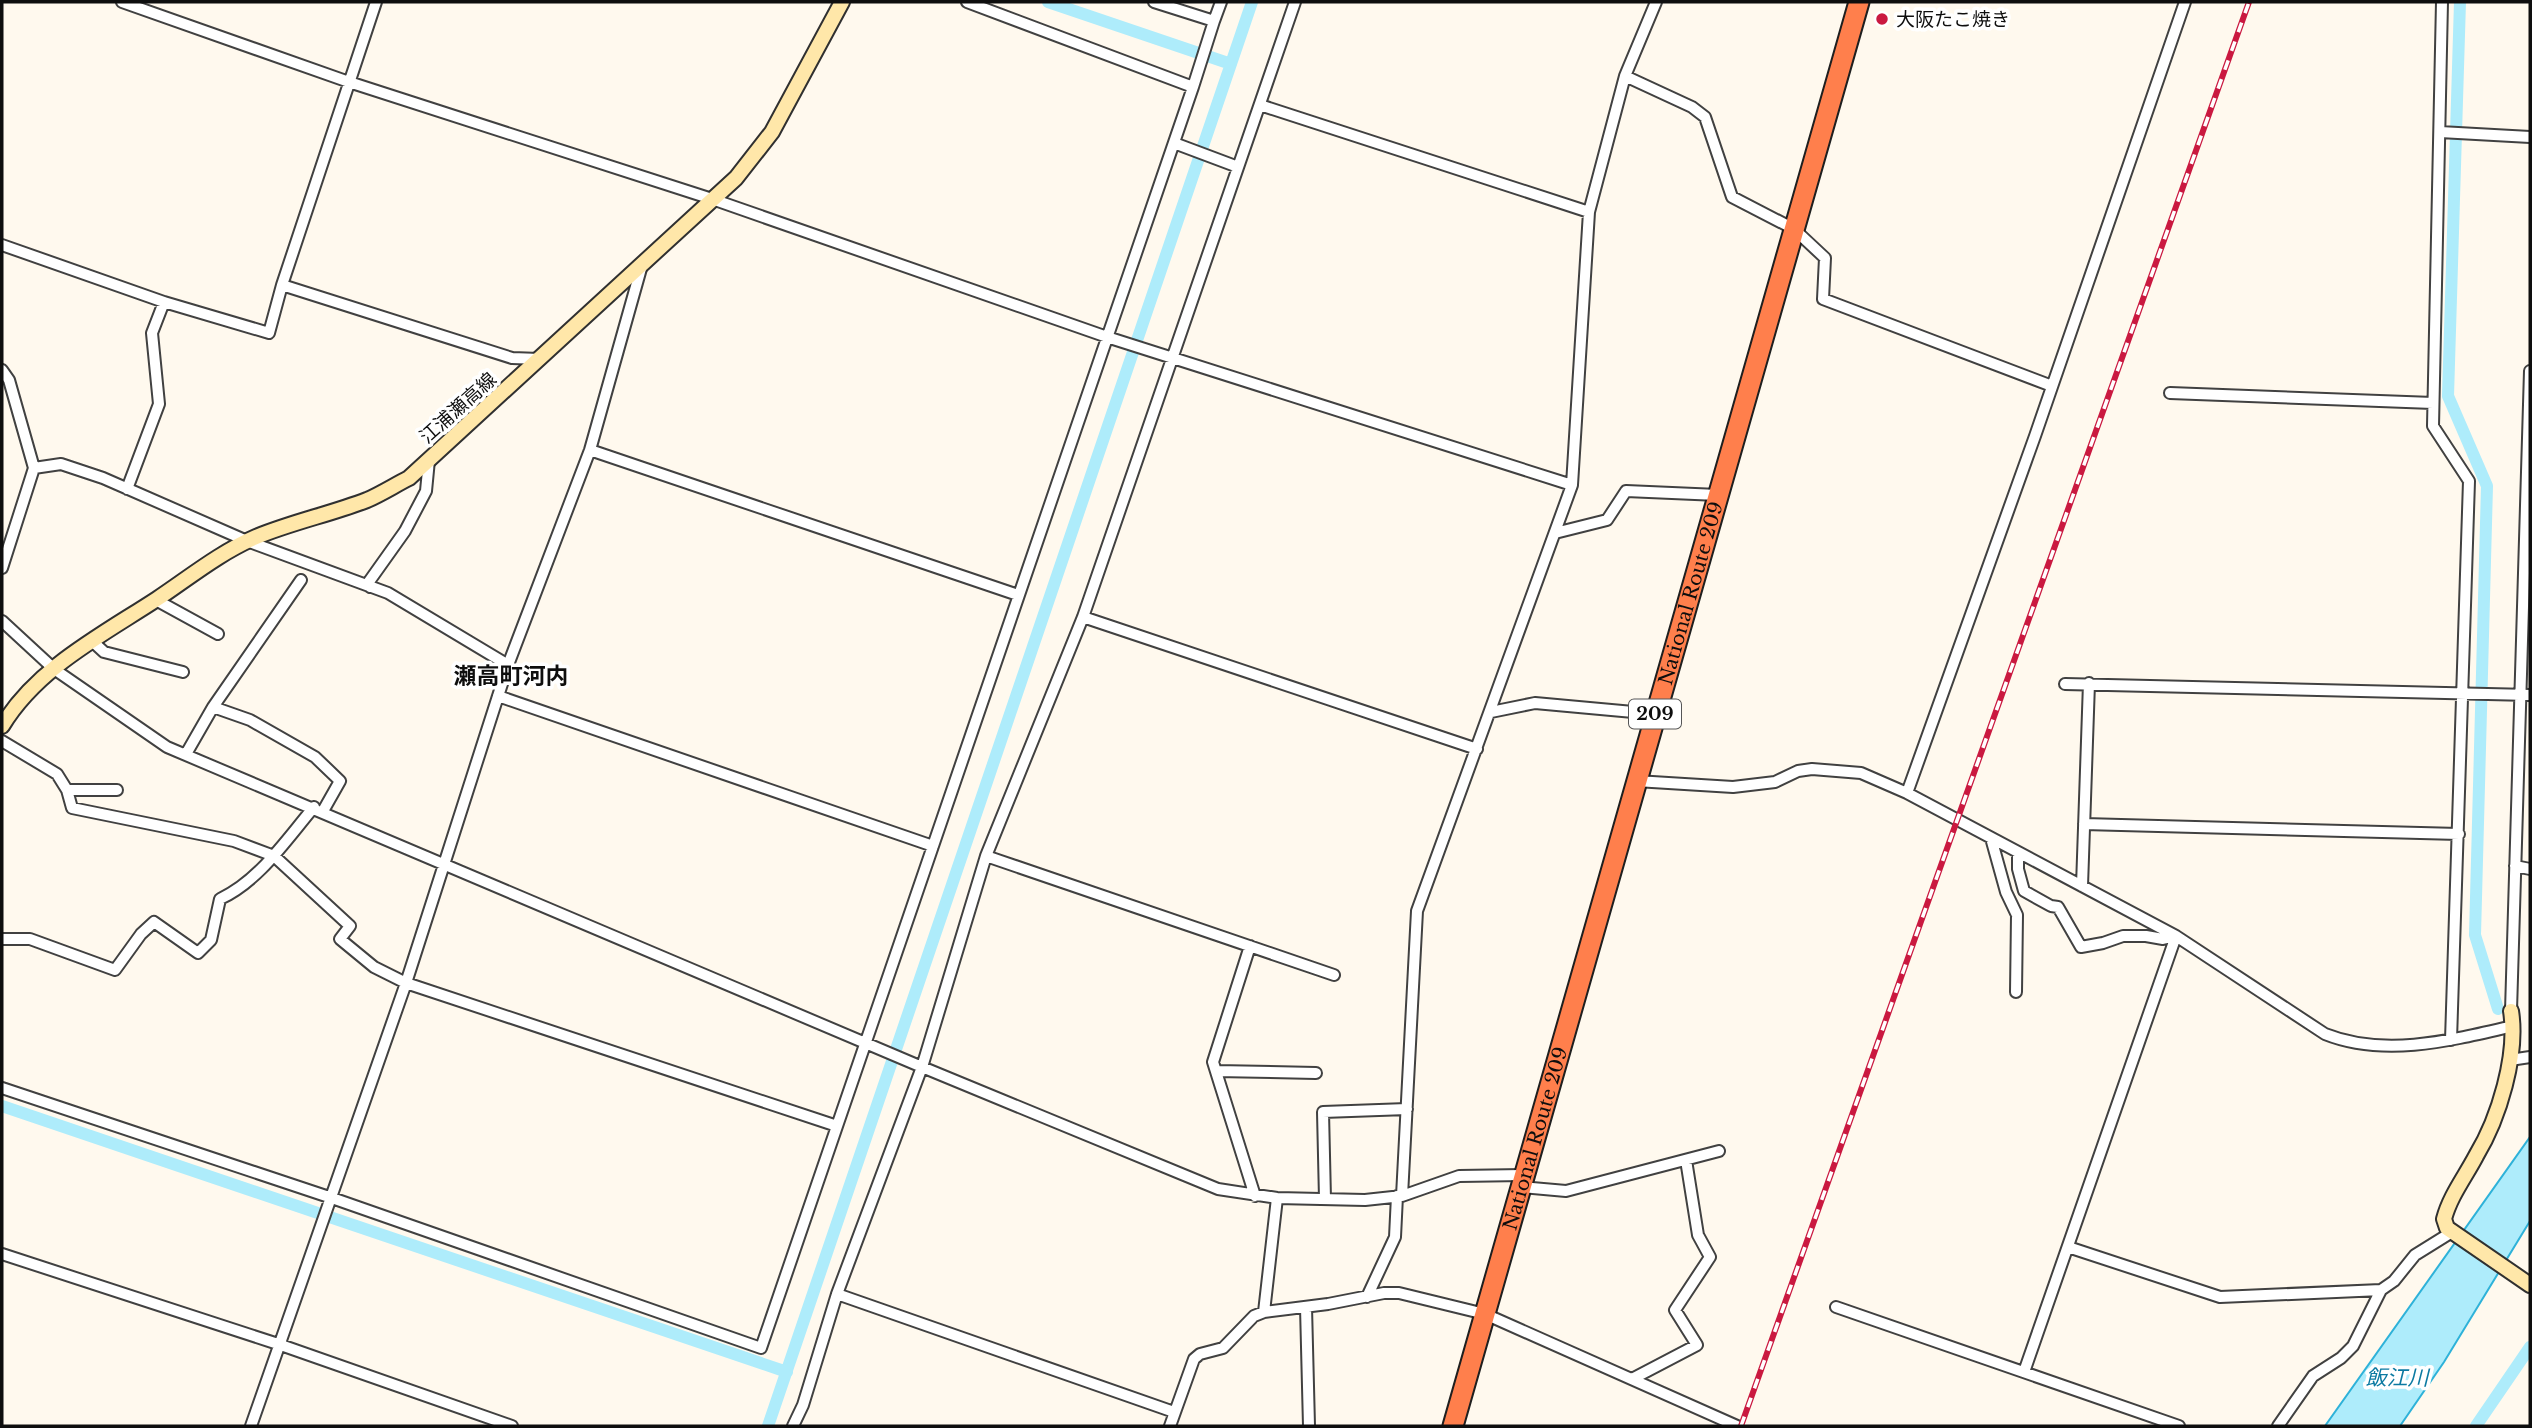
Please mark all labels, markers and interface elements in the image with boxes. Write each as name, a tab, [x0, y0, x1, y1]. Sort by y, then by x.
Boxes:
place label: 大阪たこ焼き	[1896, 8, 2010, 31]
marker: 大阪たこ焼き	[1874, 11, 1890, 27]
street label: 江浦瀬高線	[415, 368, 501, 448]
street label: National Route 209	[1653, 499, 1727, 687]
district label: 瀬高町河内	[454, 662, 569, 690]
road number: 209	[1629, 700, 1681, 728]
street label: National Route 209	[1498, 1044, 1572, 1233]
water label: 飯江川	[2366, 1365, 2430, 1391]

